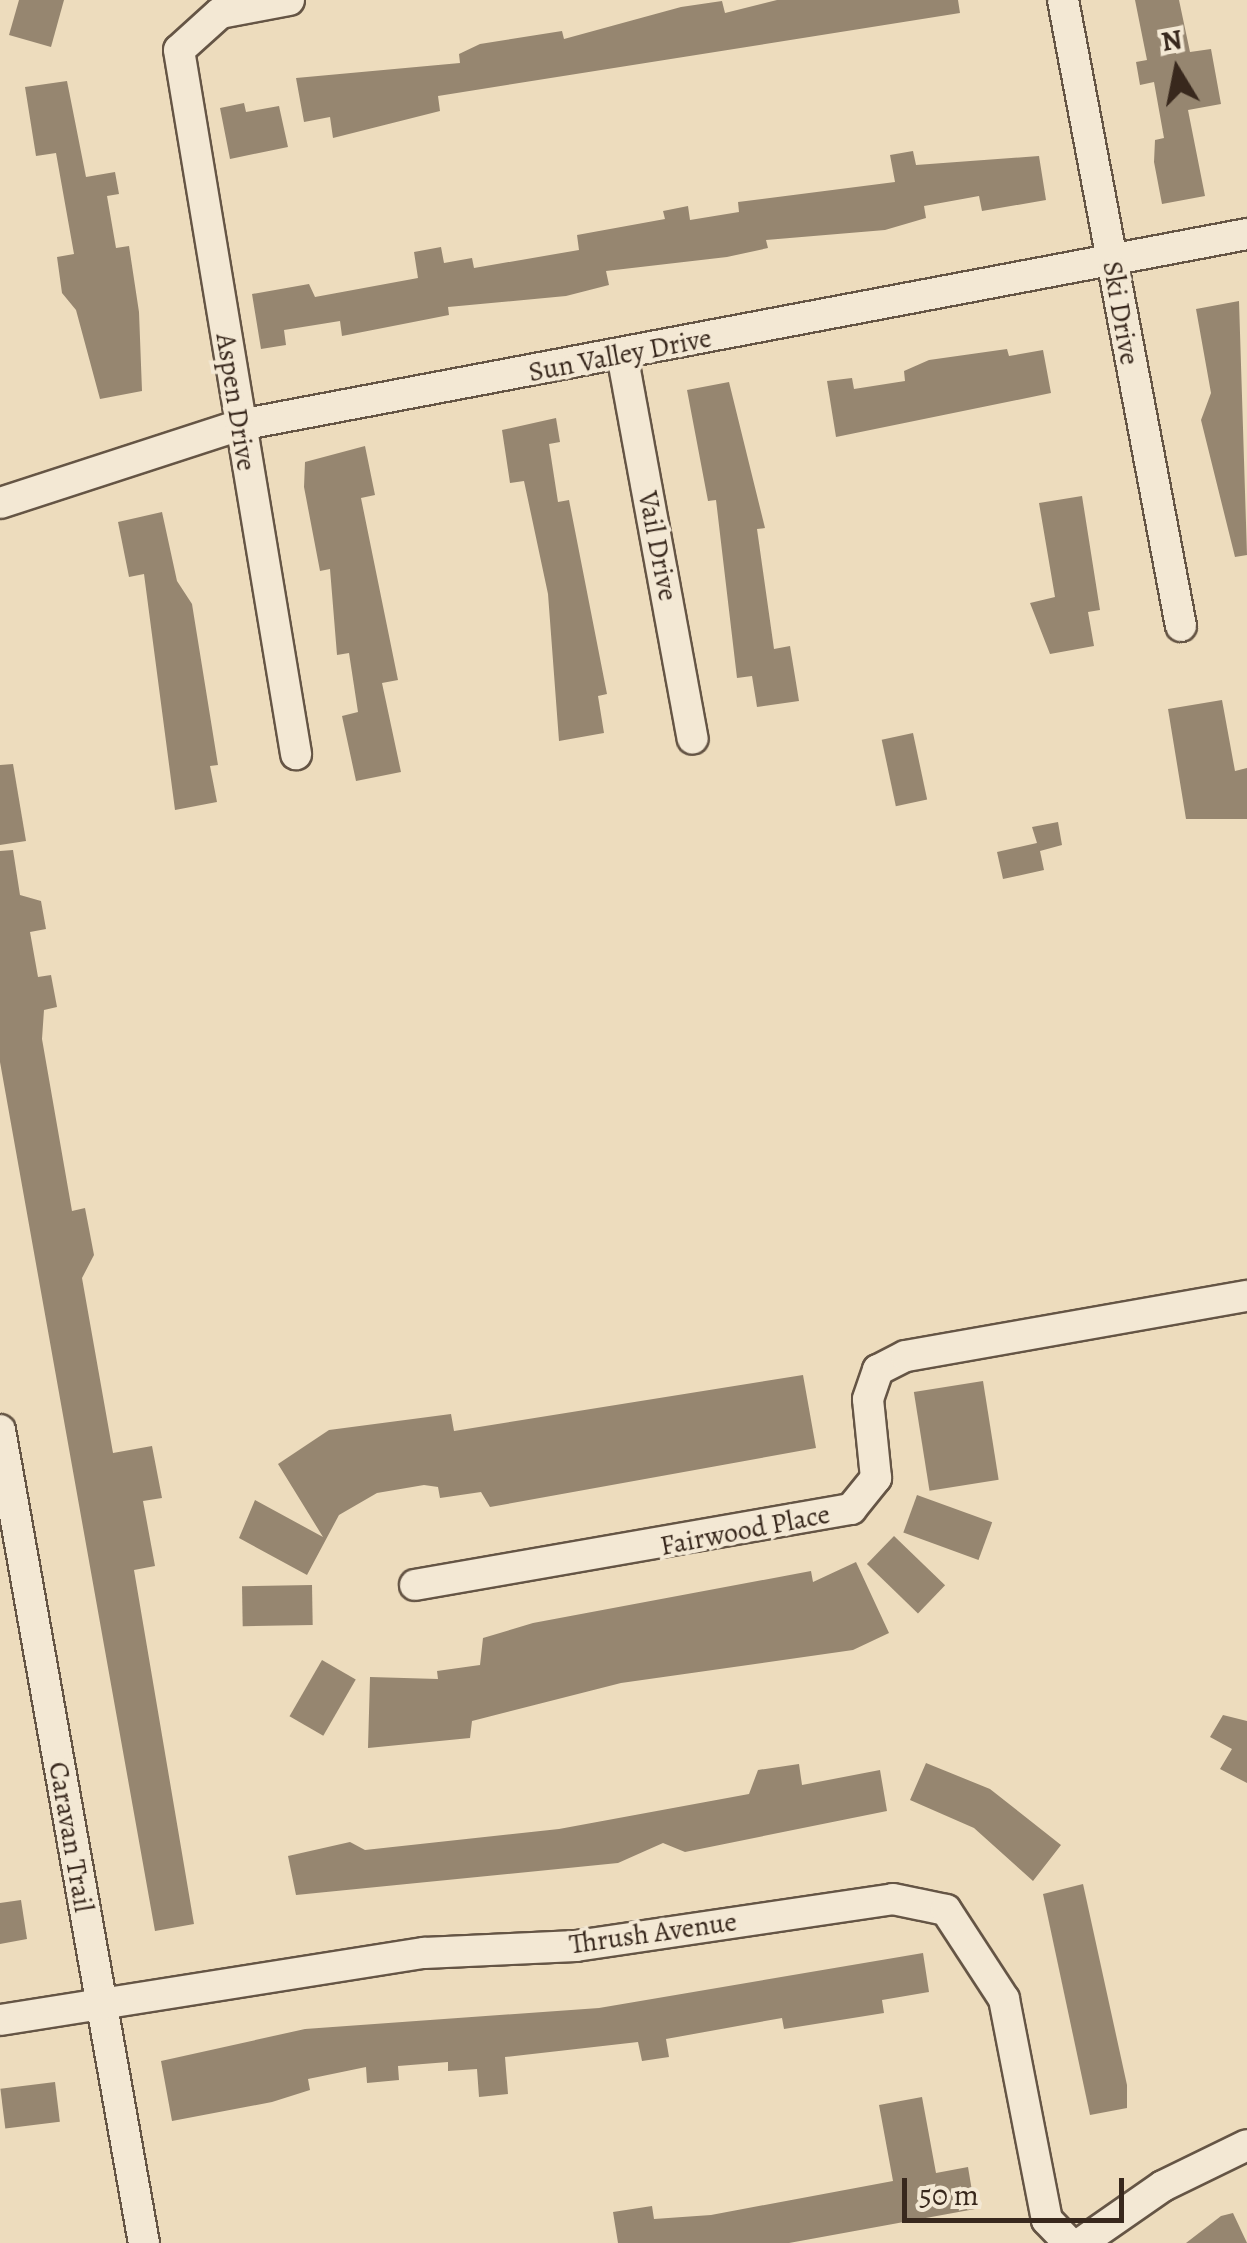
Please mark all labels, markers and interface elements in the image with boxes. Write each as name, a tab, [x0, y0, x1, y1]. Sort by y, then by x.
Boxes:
north arrow	[1127, 20, 1227, 120]
text: N	[1158, 20, 1185, 61]
street label: Ski Drive	[1095, 258, 1147, 368]
street label: Sun Valley Drive	[526, 321, 714, 389]
street label: Aspen Drive	[209, 331, 263, 473]
street label: Vail Drive	[631, 488, 685, 604]
street label: Fairwood Place	[657, 1497, 833, 1563]
street label: Caravan Trail	[41, 1759, 101, 1915]
street label: Thrush Avenue	[567, 1905, 739, 1961]
scale bar	[907, 2158, 1130, 2220]
text: 50 m	[919, 2175, 979, 2215]

